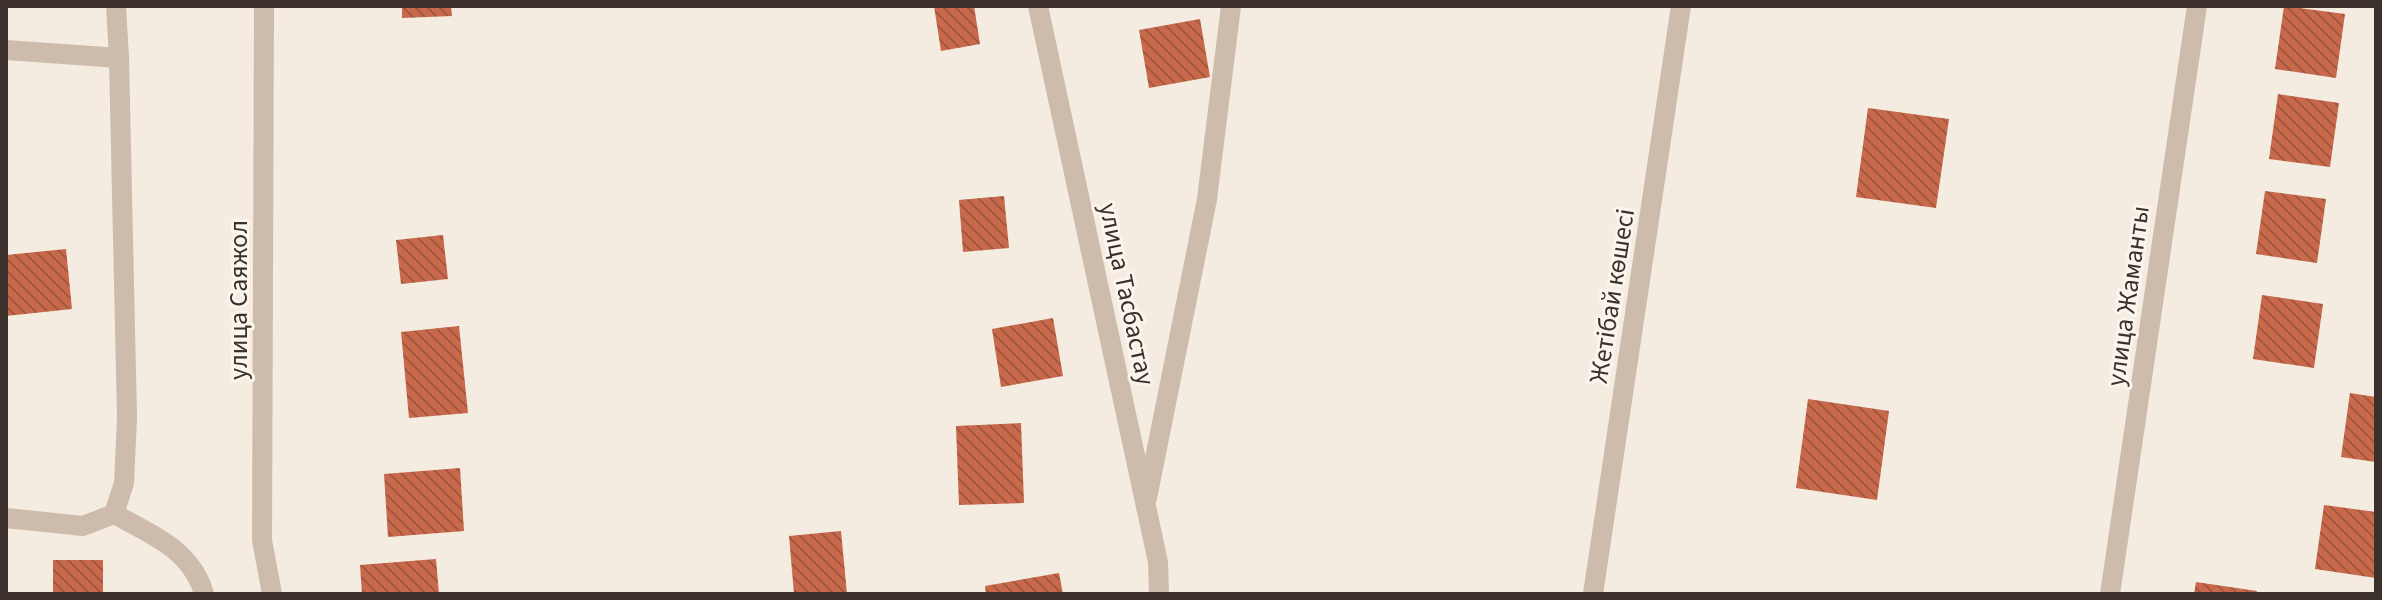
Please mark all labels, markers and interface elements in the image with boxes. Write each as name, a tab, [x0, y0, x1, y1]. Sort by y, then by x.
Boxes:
street label: улица Тасбастау	[1090, 199, 1164, 389]
street label: улица Жаманты	[2097, 203, 2159, 389]
street label: Жетібай көшесі	[1580, 206, 1644, 386]
street label: улица Саяжол	[220, 220, 257, 380]

